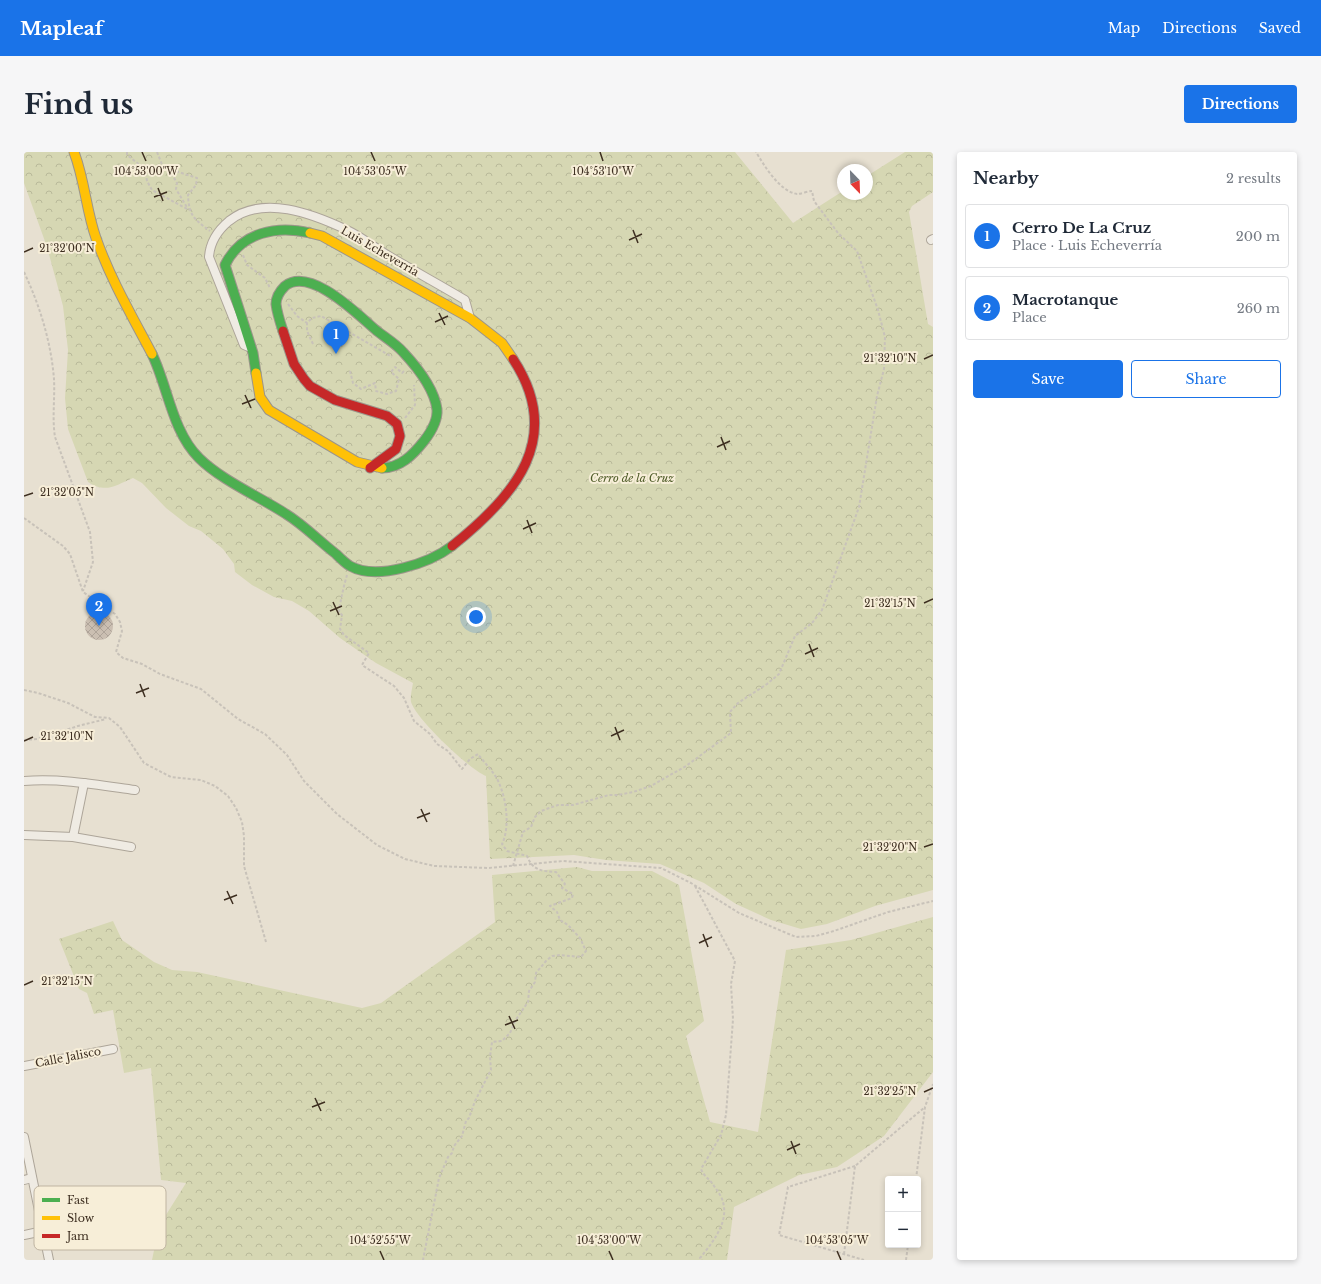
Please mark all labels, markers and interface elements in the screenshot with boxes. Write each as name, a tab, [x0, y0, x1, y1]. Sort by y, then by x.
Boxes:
text: Mapleaf	[20, 17, 103, 40]
text: Map	[1108, 19, 1140, 37]
text: Directions	[1162, 19, 1237, 37]
text: Saved	[1259, 19, 1301, 37]
button: Directions	[1184, 85, 1297, 123]
text: Find us	[24, 87, 134, 122]
north arrow	[837, 164, 873, 200]
text: 104°53'00"W	[114, 165, 178, 178]
text: 104°53'05"W	[344, 165, 407, 178]
text: 104°53'10"W	[572, 165, 634, 178]
text: Nearby	[973, 168, 1039, 189]
text: 2 results	[1226, 170, 1281, 187]
text: Cerro De La Cruz	[1012, 218, 1151, 237]
street label: Luis Echeverría	[338, 223, 422, 280]
text: 1	[984, 228, 990, 245]
text: 200 m	[1236, 228, 1280, 245]
text: Place · Luis Echeverría	[1012, 237, 1162, 254]
text: 21°32'00"N	[39, 242, 95, 255]
text: Macrotanque	[1012, 290, 1118, 309]
text: 2	[983, 300, 991, 317]
text: 260 m	[1237, 300, 1280, 317]
text: Place	[1012, 309, 1047, 326]
pin: 1	[323, 321, 349, 354]
text: 21°32'10"N	[864, 352, 916, 365]
button: Save	[973, 360, 1123, 398]
button: Share	[1131, 360, 1281, 398]
park label: Cerro de la Cruz	[590, 471, 674, 485]
text: 21°32'05"N	[40, 486, 94, 499]
pin: 2	[86, 593, 112, 626]
text: 21°32'15"N	[864, 597, 916, 610]
your location	[466, 607, 486, 627]
text: 21°32'10"N	[41, 730, 93, 743]
text: 21°32'20"N	[863, 841, 917, 854]
text: 21°32'15"N	[41, 975, 93, 988]
street label: Calle Jalisco	[34, 1044, 102, 1070]
text: 21°32'25"N	[863, 1085, 917, 1098]
map controls	[885, 1176, 921, 1248]
button: +	[885, 1176, 921, 1212]
legend	[34, 1186, 166, 1250]
text: Fast	[67, 1193, 90, 1207]
text: Slow	[67, 1211, 95, 1225]
button: −	[885, 1212, 921, 1248]
text: Jam	[65, 1229, 89, 1243]
text: 104°52'55"W	[349, 1234, 411, 1247]
text: 104°53'00"W	[577, 1234, 641, 1247]
text: 104°53'05"W	[806, 1234, 869, 1247]

